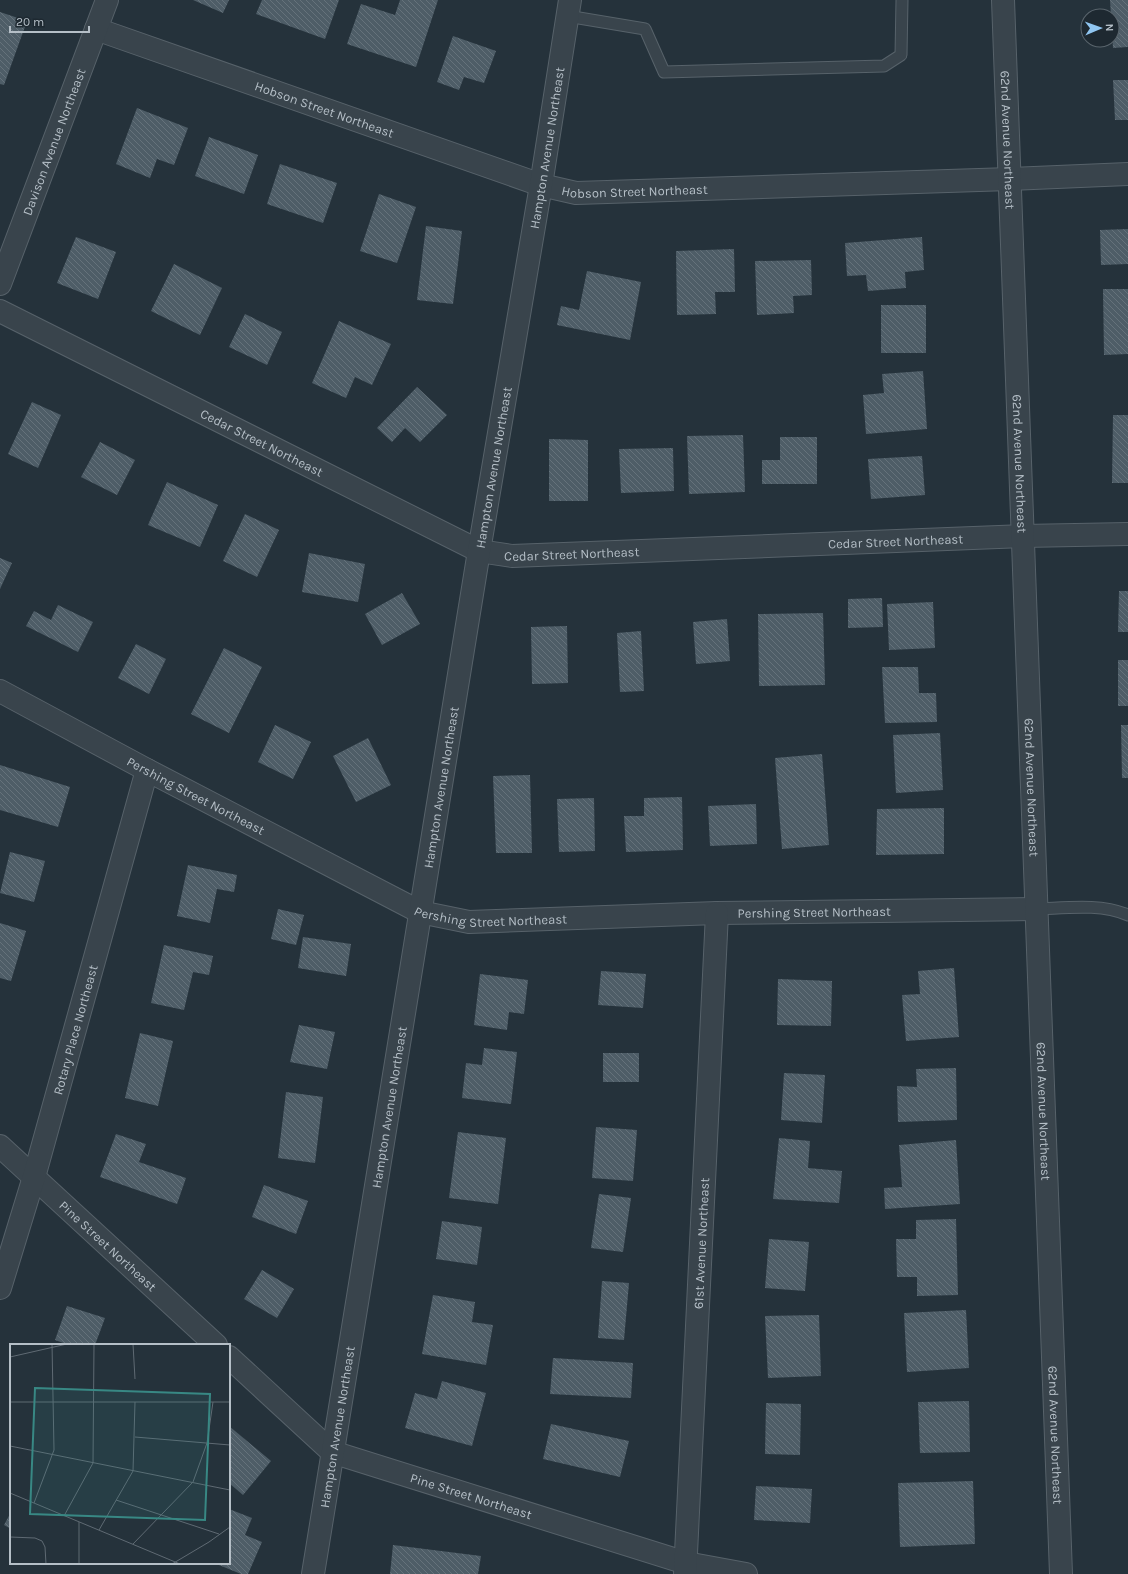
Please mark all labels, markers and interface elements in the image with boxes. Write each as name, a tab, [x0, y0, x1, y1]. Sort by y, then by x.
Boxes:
scale bar	[10, 8, 89, 34]
north arrow	[1080, 8, 1120, 48]
text: 20 m	[16, 15, 44, 29]
text: N	[1103, 23, 1116, 32]
street label: Davison Avenue Northeast	[20, 66, 89, 218]
street label: Hampton Avenue Northeast	[527, 66, 567, 230]
street label: 62nd Avenue Northeast	[998, 70, 1018, 210]
street label: Hobson Street Northeast	[253, 78, 396, 141]
street label: Hobson Street Northeast	[560, 182, 708, 201]
street label: Hampton Avenue Northeast	[473, 386, 515, 550]
street label: 62nd Avenue Northeast	[1010, 394, 1030, 533]
street label: Cedar Street Northeast	[198, 406, 326, 480]
street label: Cedar Street Northeast	[828, 531, 964, 552]
street label: Cedar Street Northeast	[503, 544, 640, 564]
street label: Hampton Avenue Northeast	[421, 705, 462, 869]
street label: 62nd Avenue Northeast	[1021, 718, 1042, 857]
street label: Pershing Street Northeast	[124, 754, 267, 838]
street label: Pershing Street Northeast	[412, 903, 567, 930]
street label: Pershing Street Northeast	[737, 904, 891, 921]
street label: Rotary Place Northeast	[50, 963, 101, 1097]
street label: Hampton Avenue Northeast	[369, 1025, 410, 1189]
street label: 62nd Avenue Northeast	[1033, 1042, 1054, 1181]
street label: 61st Avenue Northeast	[691, 1177, 712, 1309]
street label: Pine Street Northeast	[56, 1198, 159, 1294]
inset map	[10, 1344, 230, 1564]
street label: Hampton Avenue Northeast	[317, 1345, 358, 1509]
street label: 62nd Avenue Northeast	[1045, 1365, 1065, 1505]
street label: Pine Street Northeast	[408, 1470, 534, 1522]

